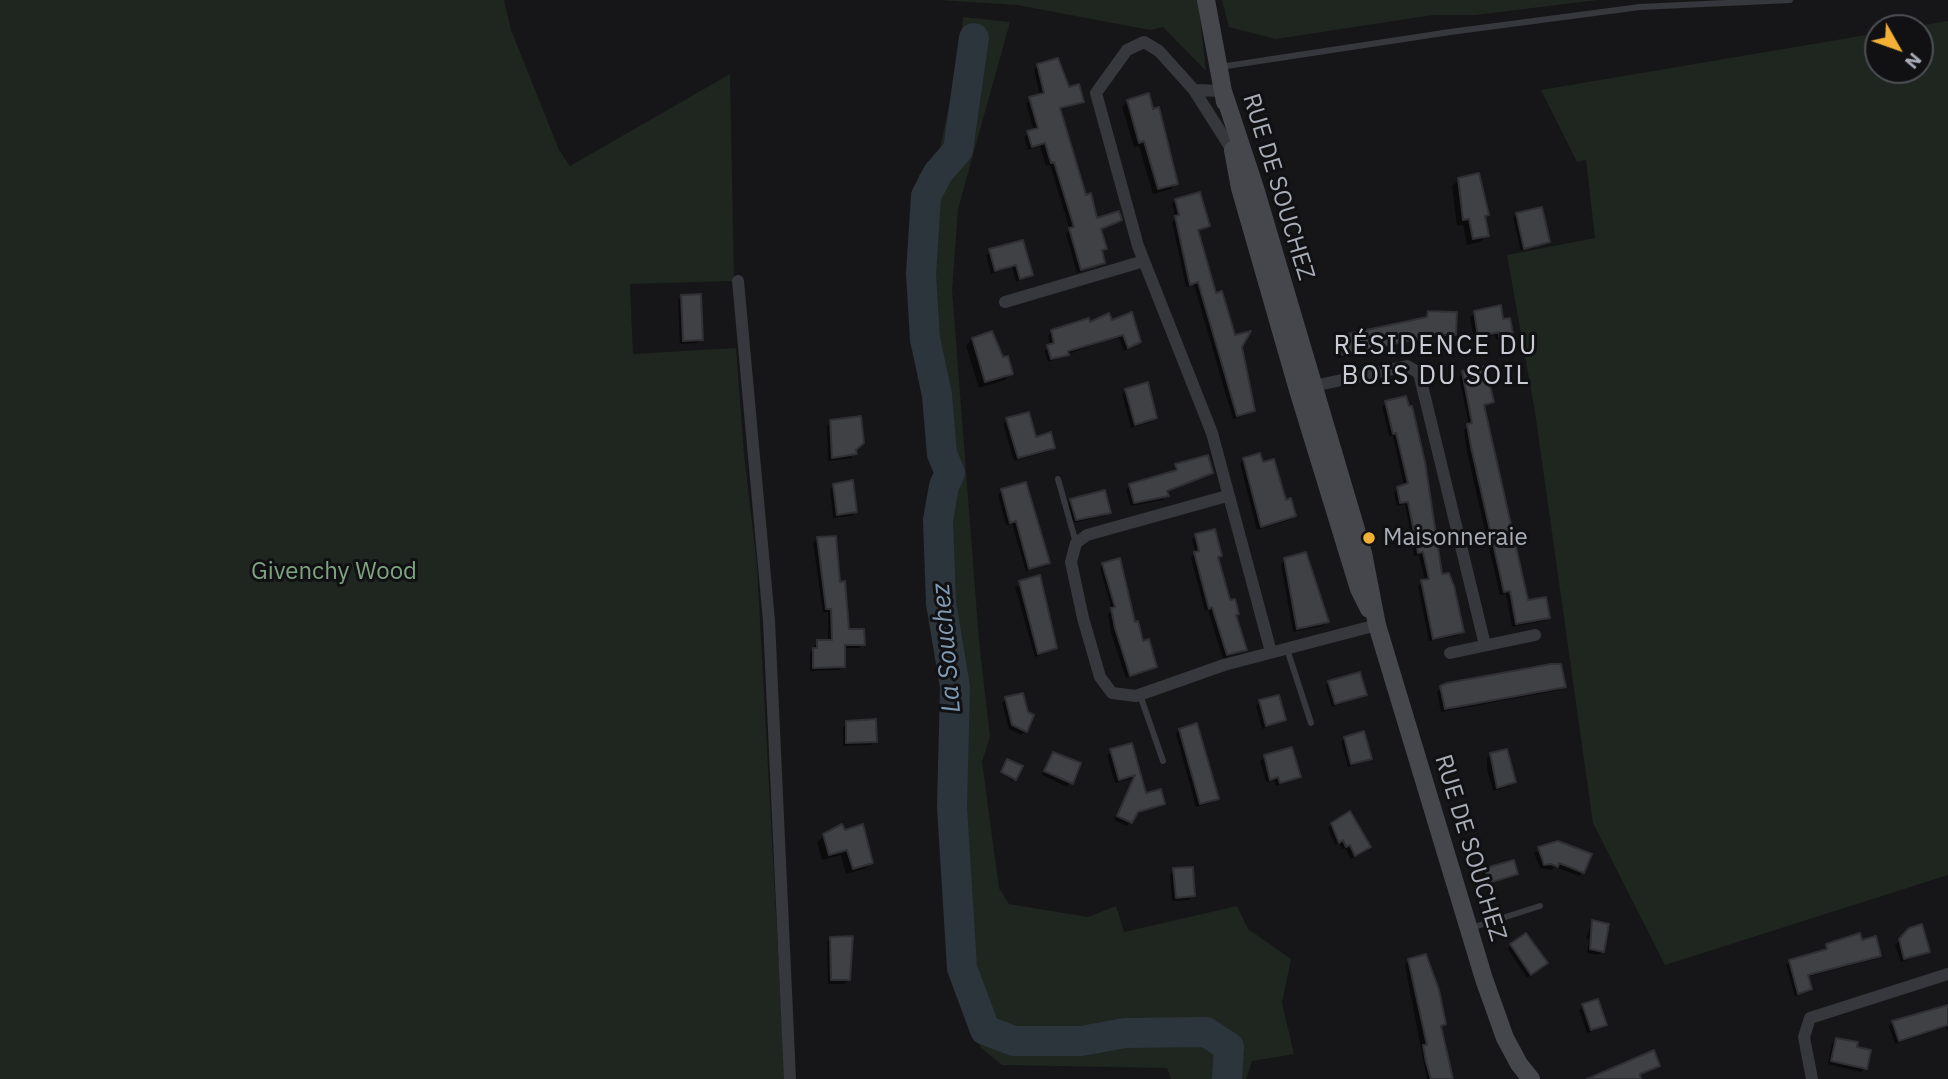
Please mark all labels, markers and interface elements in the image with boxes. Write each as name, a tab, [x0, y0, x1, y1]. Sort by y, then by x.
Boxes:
north arrow	[1864, 14, 1934, 84]
text: N	[1900, 48, 1927, 74]
street label: RUE DE SOUCHEZ	[1236, 90, 1320, 284]
district label: RÉSIDENCE DU BOIS DU SOIL	[1335, 330, 1537, 392]
place label: Maisonneraie	[1383, 524, 1528, 552]
marker: Maisonneraie	[1361, 530, 1377, 546]
park label: Givenchy Wood	[251, 558, 417, 586]
water label: La Souchez	[926, 582, 968, 714]
street label: RUE DE SOUCHEZ	[1428, 751, 1512, 945]

